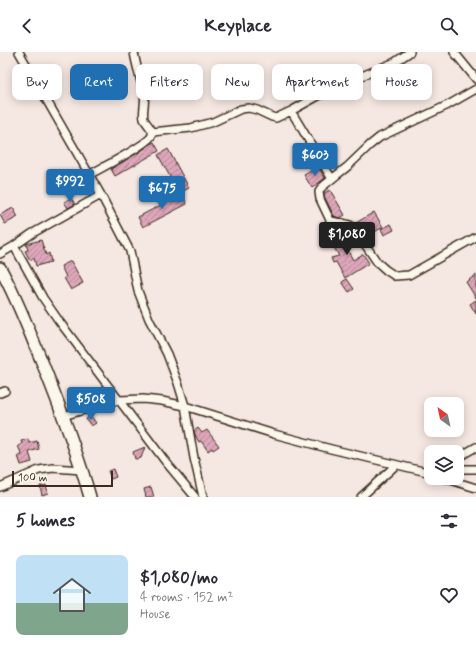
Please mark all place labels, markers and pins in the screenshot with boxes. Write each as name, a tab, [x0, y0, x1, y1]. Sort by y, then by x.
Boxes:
pin: $603	[291, 143, 339, 177]
pin: $992	[46, 169, 94, 203]
pin: $675	[138, 176, 186, 210]
pin: $1,080	[314, 222, 380, 256]
pin: $508	[67, 387, 115, 421]

